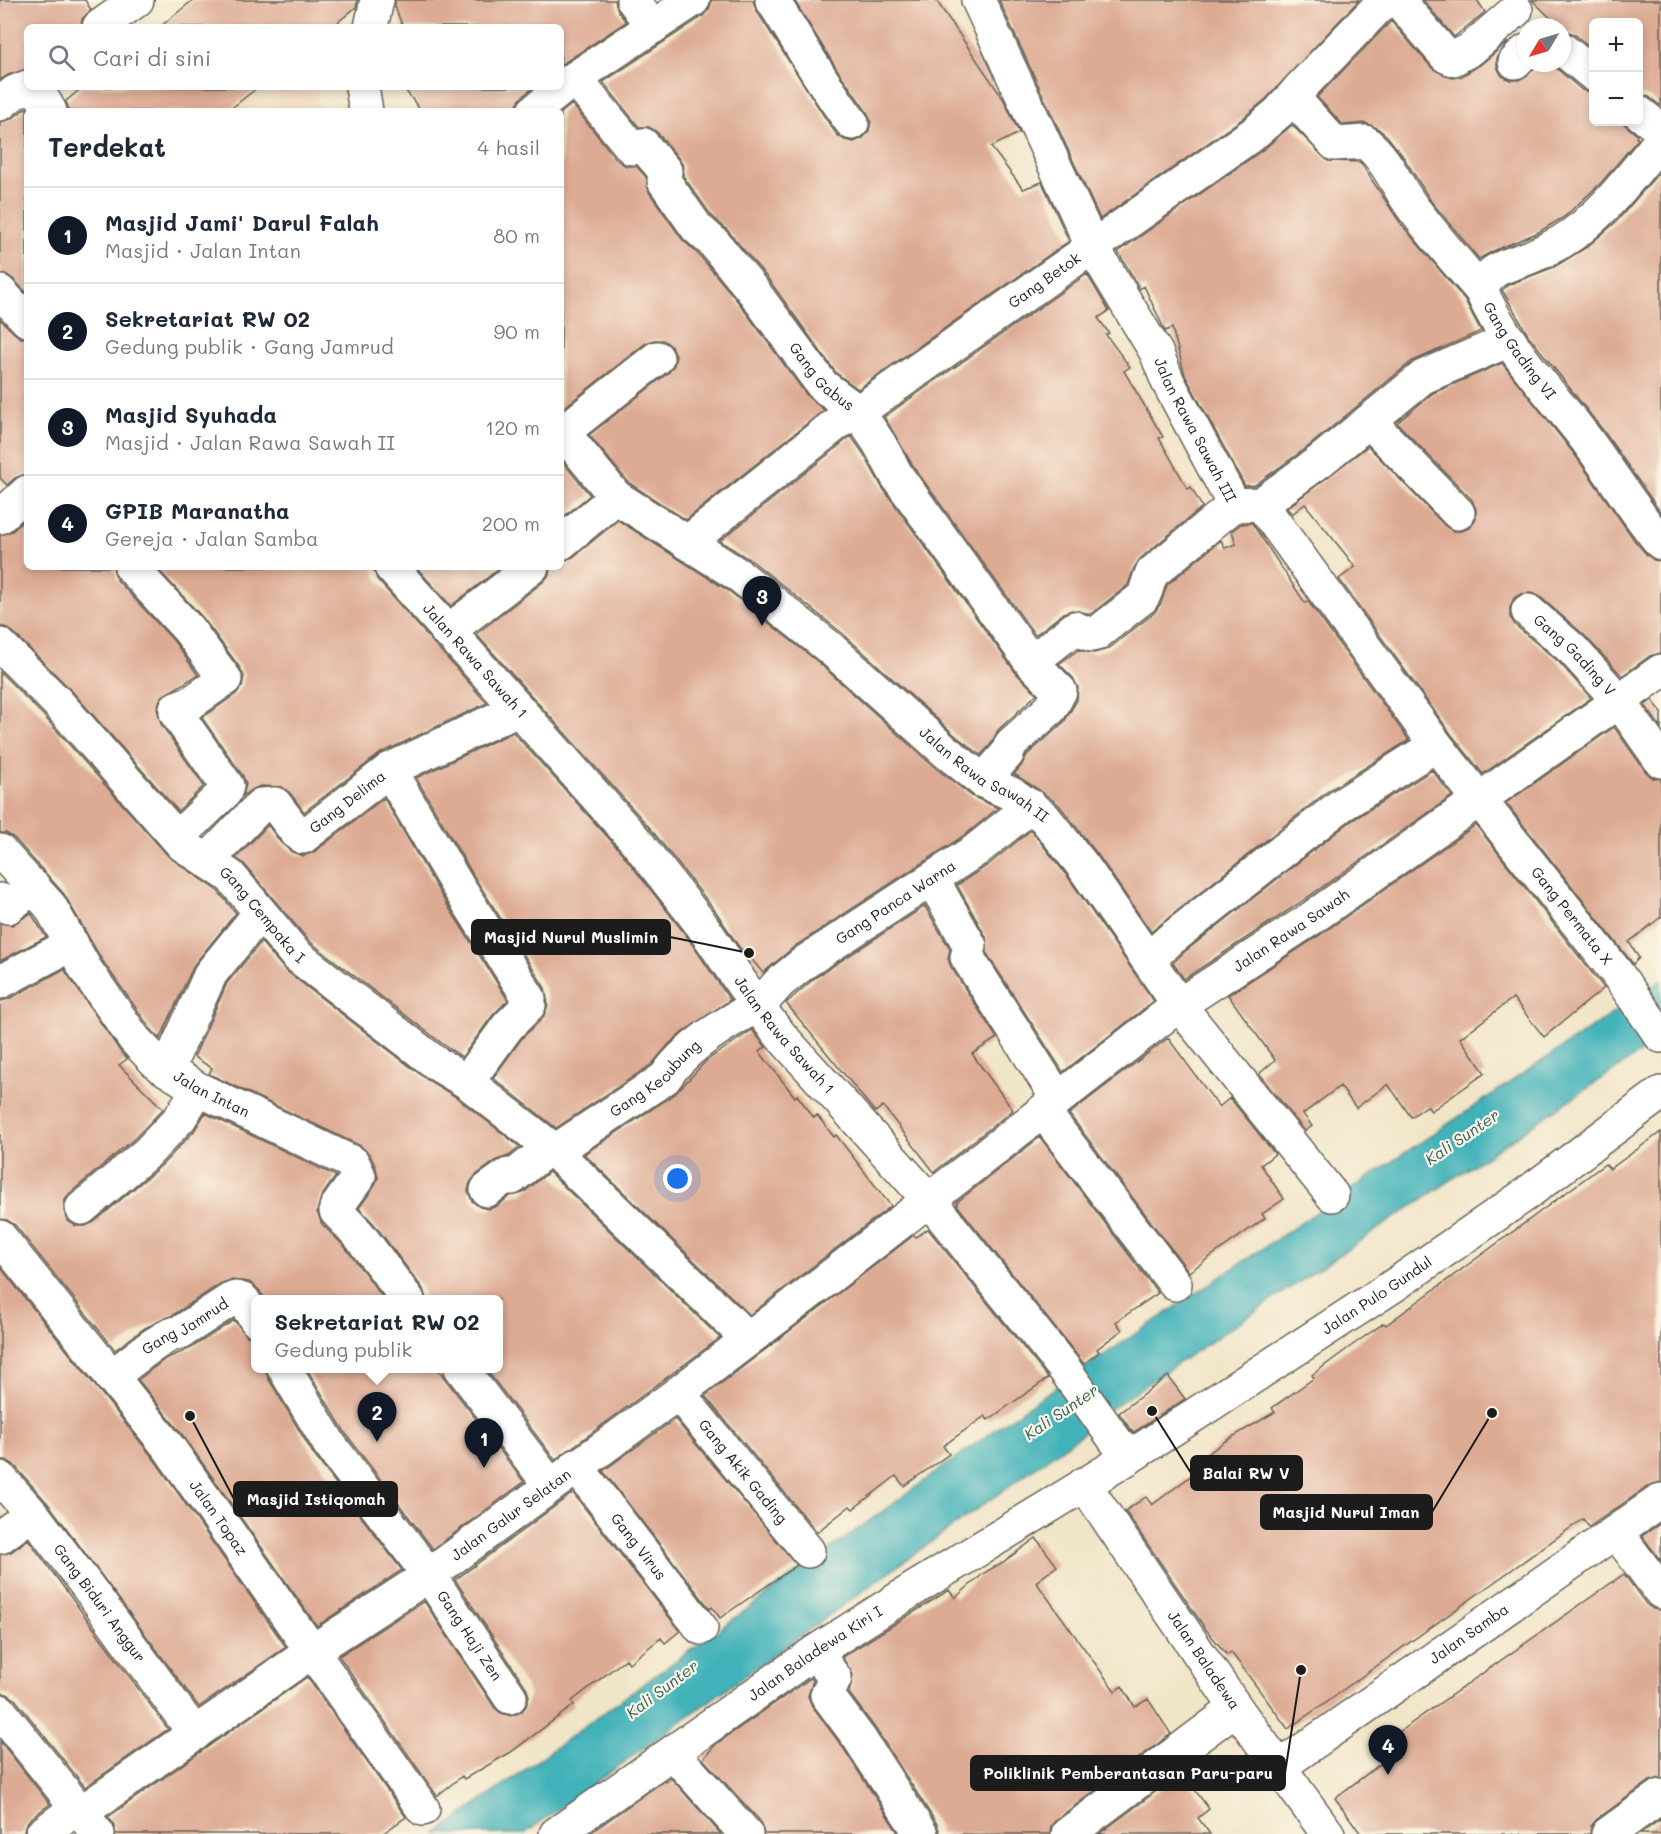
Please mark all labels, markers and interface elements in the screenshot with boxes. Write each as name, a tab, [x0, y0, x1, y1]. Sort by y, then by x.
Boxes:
north arrow	[1517, 18, 1571, 72]
map controls	[1589, 18, 1643, 126]
button: +	[1589, 18, 1643, 72]
search box	[24, 24, 564, 90]
icon: search	[45, 41, 78, 74]
text: Cari di sini	[93, 43, 211, 72]
button: −	[1589, 72, 1643, 126]
text: Terdekat	[48, 130, 166, 164]
text: 4 hasil	[477, 134, 540, 160]
text: Masjid Jami' Darul Falah	[105, 208, 379, 237]
text: 1	[63, 222, 72, 248]
text: 80 m	[493, 222, 540, 248]
text: Masjid · Jalan Intan	[105, 237, 301, 263]
street label: Gang Betok	[1004, 247, 1084, 312]
street label: Gang Gading VI	[1479, 298, 1561, 404]
text: Sekretariat RW 02	[105, 304, 310, 333]
text: 2	[62, 318, 73, 344]
text: 90 m	[494, 318, 540, 344]
text: Gedung publik · Gang Jamrud	[105, 333, 394, 359]
street label: Gang Gabus	[785, 338, 859, 415]
street label: Jalan Rawa Sawah III	[1150, 354, 1242, 506]
text: Masjid Syuhada	[105, 400, 277, 429]
text: 3	[62, 414, 74, 440]
text: 120 m	[485, 414, 540, 440]
text: Masjid · Jalan Rawa Sawah II	[105, 429, 395, 455]
text: GPIB Maranatha	[105, 496, 289, 525]
text: 4	[61, 510, 74, 536]
text: 200 m	[482, 510, 540, 536]
text: Gereja · Jalan Samba	[105, 525, 319, 551]
pin: 3	[742, 576, 782, 626]
street label: Jalan Rawa Sawah 1	[419, 599, 532, 722]
street label: Gang Gading V	[1530, 609, 1620, 700]
street label: Jalan Rawa Sawah II	[916, 722, 1053, 826]
street label: Gang Delima	[305, 765, 389, 837]
street label: Gang Panca Warna	[831, 855, 959, 948]
street label: Gang Cempaka I	[216, 861, 310, 968]
street label: Gang Permata X	[1527, 862, 1618, 969]
street label: Jalan Rawa Sawah	[1229, 884, 1353, 976]
callout: Masjid Nurul Muslimin	[472, 920, 670, 954]
text: Masjid Nurul Muslimin	[484, 926, 658, 947]
street label: Jalan Rawa Sawah 1	[730, 972, 839, 1098]
street label: Gang Kecubung	[605, 1035, 704, 1121]
street label: Jalan Intan	[170, 1065, 253, 1121]
water label: Kali Sunter	[1420, 1104, 1503, 1169]
your location	[663, 1164, 692, 1193]
street label: Jalan Pulo Gundul	[1318, 1251, 1435, 1339]
street label: Gang Jamrud	[137, 1293, 232, 1359]
popup	[251, 1295, 503, 1373]
text: Sekretariat RW 02	[274, 1307, 480, 1336]
text: Gedung publik	[274, 1336, 412, 1362]
water label: Kali Sunter	[1019, 1379, 1102, 1444]
pin: 2	[358, 1392, 397, 1442]
street label: Gang Akik Gading	[695, 1415, 793, 1528]
pin: 1	[464, 1418, 504, 1468]
callout: Balai RW V	[1191, 1456, 1302, 1490]
text: Balai RW V	[1203, 1462, 1289, 1483]
street label: Jalan Galur Selatan	[447, 1464, 575, 1565]
street label: Jalan Topaz	[186, 1476, 253, 1559]
callout: Masjid Istiqomah	[234, 1482, 397, 1516]
text: Masjid Istiqomah	[247, 1488, 385, 1509]
callout: Masjid Nurul Iman	[1261, 1495, 1432, 1529]
text: Masjid Nurul Iman	[1273, 1501, 1419, 1522]
street label: Gang Virus	[607, 1509, 671, 1584]
street label: Gang Biduri Anggur	[50, 1539, 151, 1666]
street label: Gang Haji Zen	[433, 1586, 507, 1684]
street label: Jalan Samba	[1425, 1599, 1512, 1668]
street label: Jalan Baladewa Kiri I	[744, 1600, 886, 1705]
street label: Jalan Baladewa	[1164, 1606, 1245, 1713]
water label: Kali Sunter	[621, 1655, 702, 1723]
pin: 4	[1368, 1726, 1408, 1775]
callout: Poliklinik Pemberantasan Paru-paru	[971, 1756, 1285, 1790]
text: Poliklinik Pemberantasan Paru-paru	[983, 1762, 1273, 1783]

